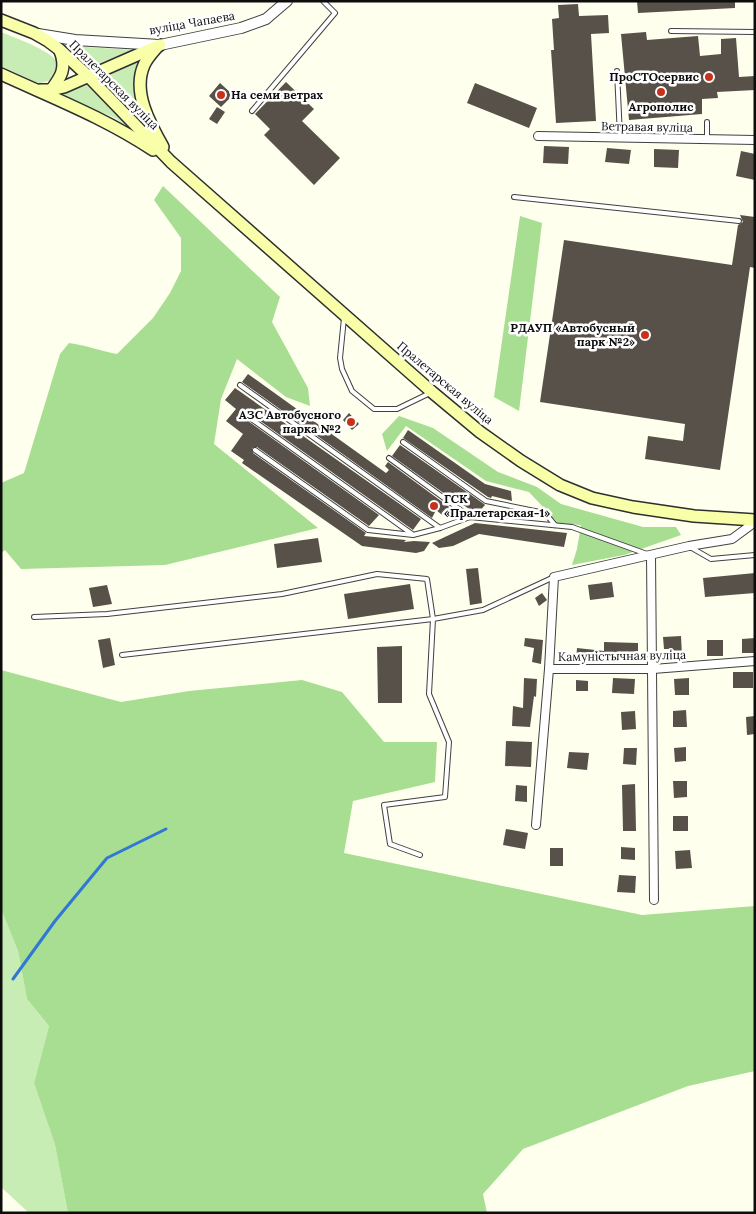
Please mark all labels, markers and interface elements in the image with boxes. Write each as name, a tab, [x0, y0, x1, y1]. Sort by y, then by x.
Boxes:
street label: вуліца Чапаева	[148, 8, 236, 37]
street label: Пралетарская вуліца	[66, 37, 162, 133]
place label: ПроСТОсервис	[609, 69, 700, 84]
marker: ПроСТОсервис	[703, 71, 715, 83]
marker: Агрополис	[655, 86, 667, 98]
place label: На семи ветрах	[231, 87, 323, 102]
marker: На семи ветрах	[215, 89, 227, 101]
place label: Агрополис	[629, 99, 694, 114]
street label: Ветравая вуліца	[601, 118, 693, 135]
place label: РДАУП «Автобусный парк №2»	[510, 320, 635, 349]
marker: РДАУП «Автобусный парк №2»	[639, 329, 651, 341]
street label: Пралетарская вуліца	[394, 338, 496, 427]
place label: АЗС Автобусного парка №2	[239, 407, 341, 436]
marker: АЗС Автобусного парка №2	[345, 416, 357, 428]
place label: ГСК «Пралетарская-1»	[444, 491, 550, 520]
marker: ГСК «Пралетарская-1»	[428, 500, 440, 512]
street label: Камуністычная вуліца	[558, 647, 686, 664]

